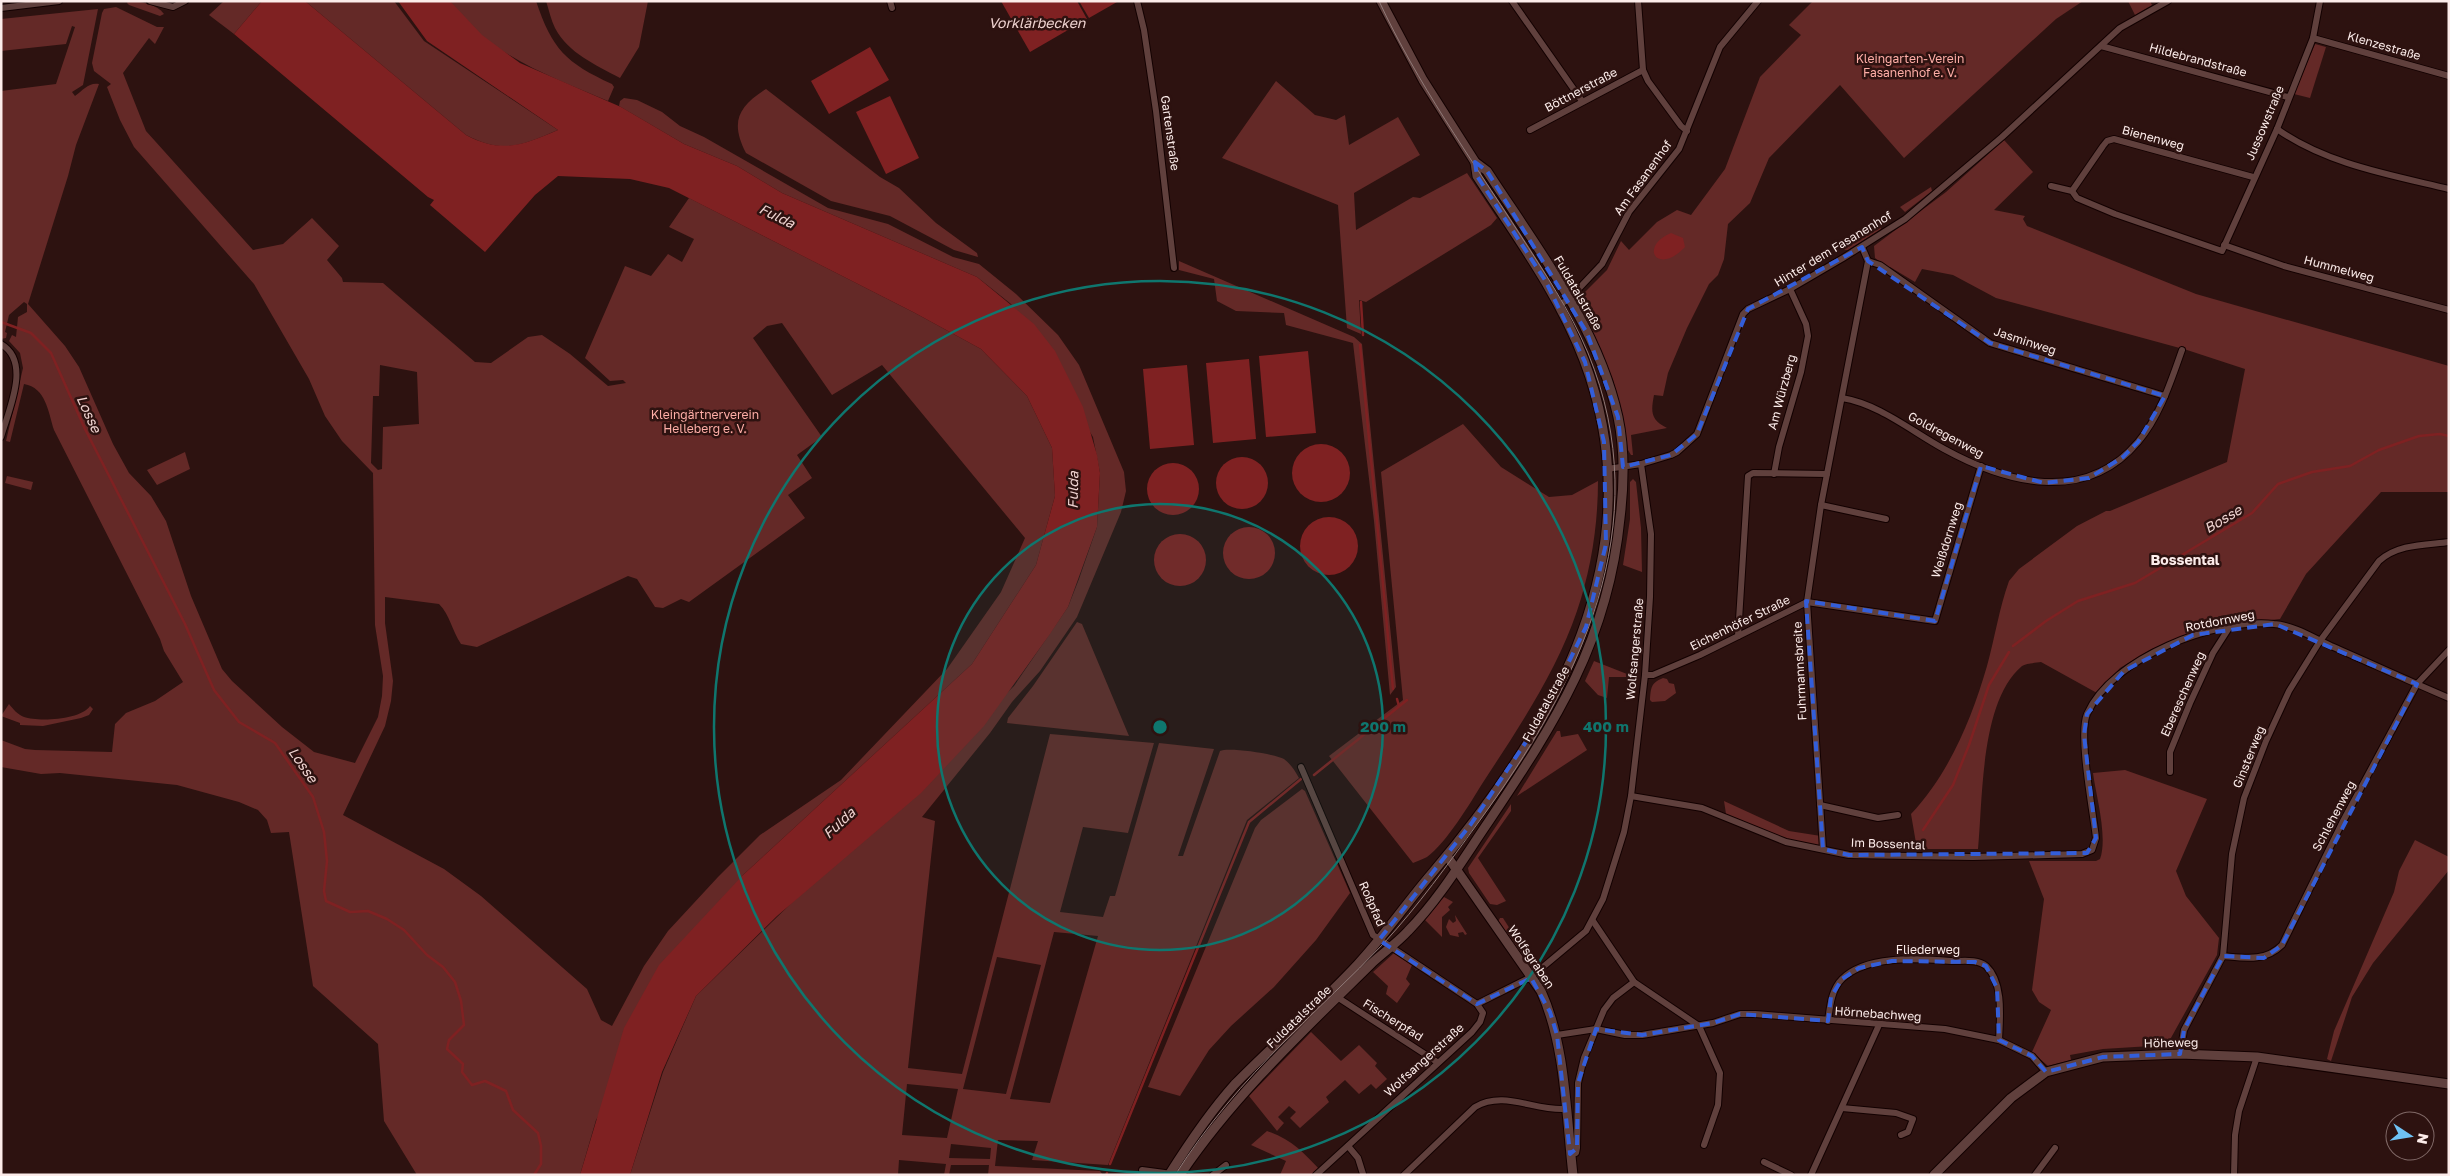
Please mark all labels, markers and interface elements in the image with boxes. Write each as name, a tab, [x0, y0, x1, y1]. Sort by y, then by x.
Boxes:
water label: Vorklärbecken	[989, 14, 1087, 31]
street label: Klenzestraße	[2346, 28, 2423, 63]
street label: Hildebrandstraße	[2148, 39, 2249, 80]
park label: Kleingarten-Verein Fasanenhof e. V.	[1856, 51, 1964, 80]
street label: Böttnerstraße	[1542, 64, 1620, 115]
street label: Jussowstraße	[2242, 83, 2287, 162]
street label: Gartenstraße	[1158, 94, 1183, 171]
street label: Bienenweg	[2120, 122, 2186, 153]
street label: Am Fasanenhof	[1610, 137, 1675, 218]
water label: Fulda	[757, 200, 799, 232]
street label: Hinter dem Fasanenhof	[1771, 207, 1895, 290]
street label: Hummelweg	[2302, 252, 2376, 285]
street label: Fuldatalstraße	[1551, 253, 1606, 333]
street label: Jasminweg	[1992, 323, 2058, 358]
street label: Am Würzberg	[1764, 353, 1799, 431]
water label: Losse	[73, 392, 106, 436]
park label: Kleingärtnerverein Helleberg e. V.	[651, 407, 759, 436]
street label: Goldregenweg	[1906, 408, 1987, 461]
water label: Fulda	[1064, 470, 1081, 509]
street label: Weißdornweg	[1928, 500, 1965, 580]
water label: Bosse	[2201, 500, 2245, 536]
district label: Bossental	[2150, 551, 2220, 568]
street label: Eichenhöfer Straße	[1687, 592, 1792, 653]
street label: Wolfsangerstraße	[1623, 597, 1646, 701]
street label: Rotdornweg	[2184, 606, 2256, 635]
street label: Fuhrmannsbreite	[1789, 621, 1810, 721]
street label: Ebereschenweg	[2157, 649, 2208, 739]
street label: Fuldatalstraße	[1519, 663, 1573, 744]
text: 200 m	[1360, 717, 1406, 735]
text: 400 m	[1583, 717, 1629, 735]
centre of rings	[1151, 718, 1169, 736]
street label: Ginsterweg	[2229, 723, 2268, 790]
water label: Losse	[285, 744, 322, 786]
street label: Schlehenweg	[2309, 778, 2358, 854]
water label: Fulda	[819, 803, 859, 842]
street label: Im Bossental	[1850, 835, 1926, 852]
street label: Roßpfad	[1356, 879, 1389, 929]
street label: Wolfsgraben	[1505, 922, 1558, 991]
street label: Fliederweg	[1896, 942, 1960, 957]
street label: Fuldatalstraße	[1263, 982, 1334, 1051]
street label: Fischerpfad	[1361, 995, 1426, 1044]
street label: Hörnebachweg	[1834, 1003, 1922, 1024]
street label: Wolfsangerstraße	[1381, 1020, 1467, 1099]
street label: Höheweg	[2144, 1035, 2198, 1050]
north arrow	[2385, 1111, 2435, 1161]
text: N	[2414, 1132, 2433, 1146]

